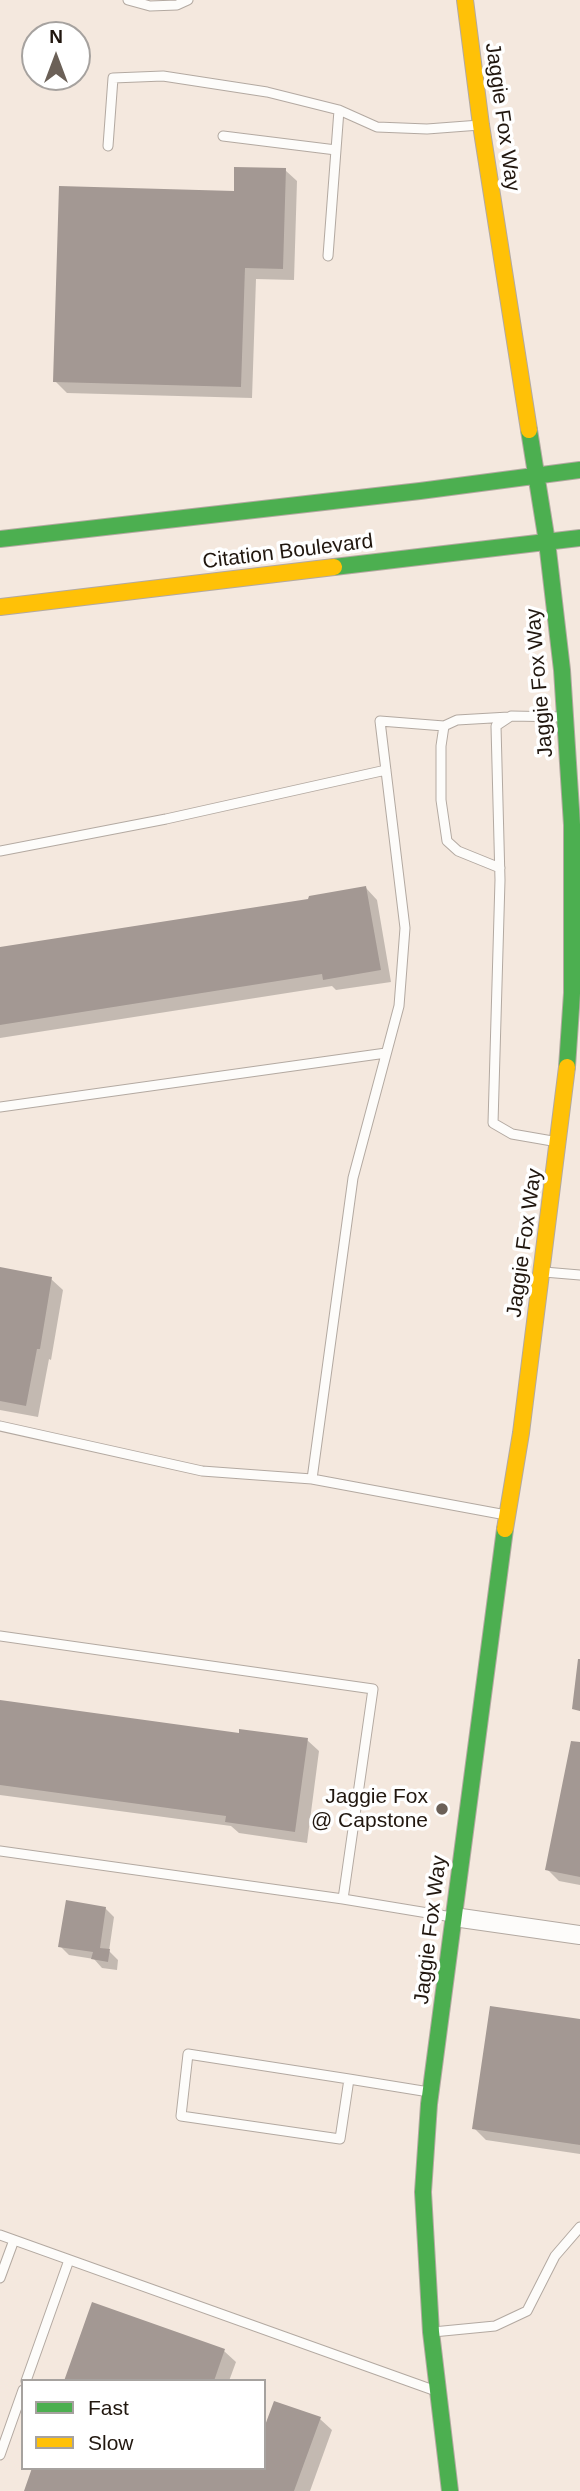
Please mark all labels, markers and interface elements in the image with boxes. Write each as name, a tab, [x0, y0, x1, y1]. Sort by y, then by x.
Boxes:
north arrow	[21, 21, 91, 91]
text: N	[49, 26, 63, 47]
street label: Jaggie Fox Way	[479, 41, 525, 193]
street label: Citation Boulevard	[201, 529, 375, 575]
street label: Jaggie Fox Way	[521, 607, 559, 759]
street label: Jaggie Fox Way	[502, 1167, 548, 1319]
place label: Jaggie Fox @ Capstone	[311, 1784, 428, 1834]
marker: Jaggie Fox @ Capstone	[434, 1801, 450, 1817]
street label: Jaggie Fox Way	[409, 1854, 453, 2006]
legend	[21, 2379, 266, 2470]
text: Fast	[88, 2396, 129, 2419]
text: Slow	[88, 2431, 134, 2454]

